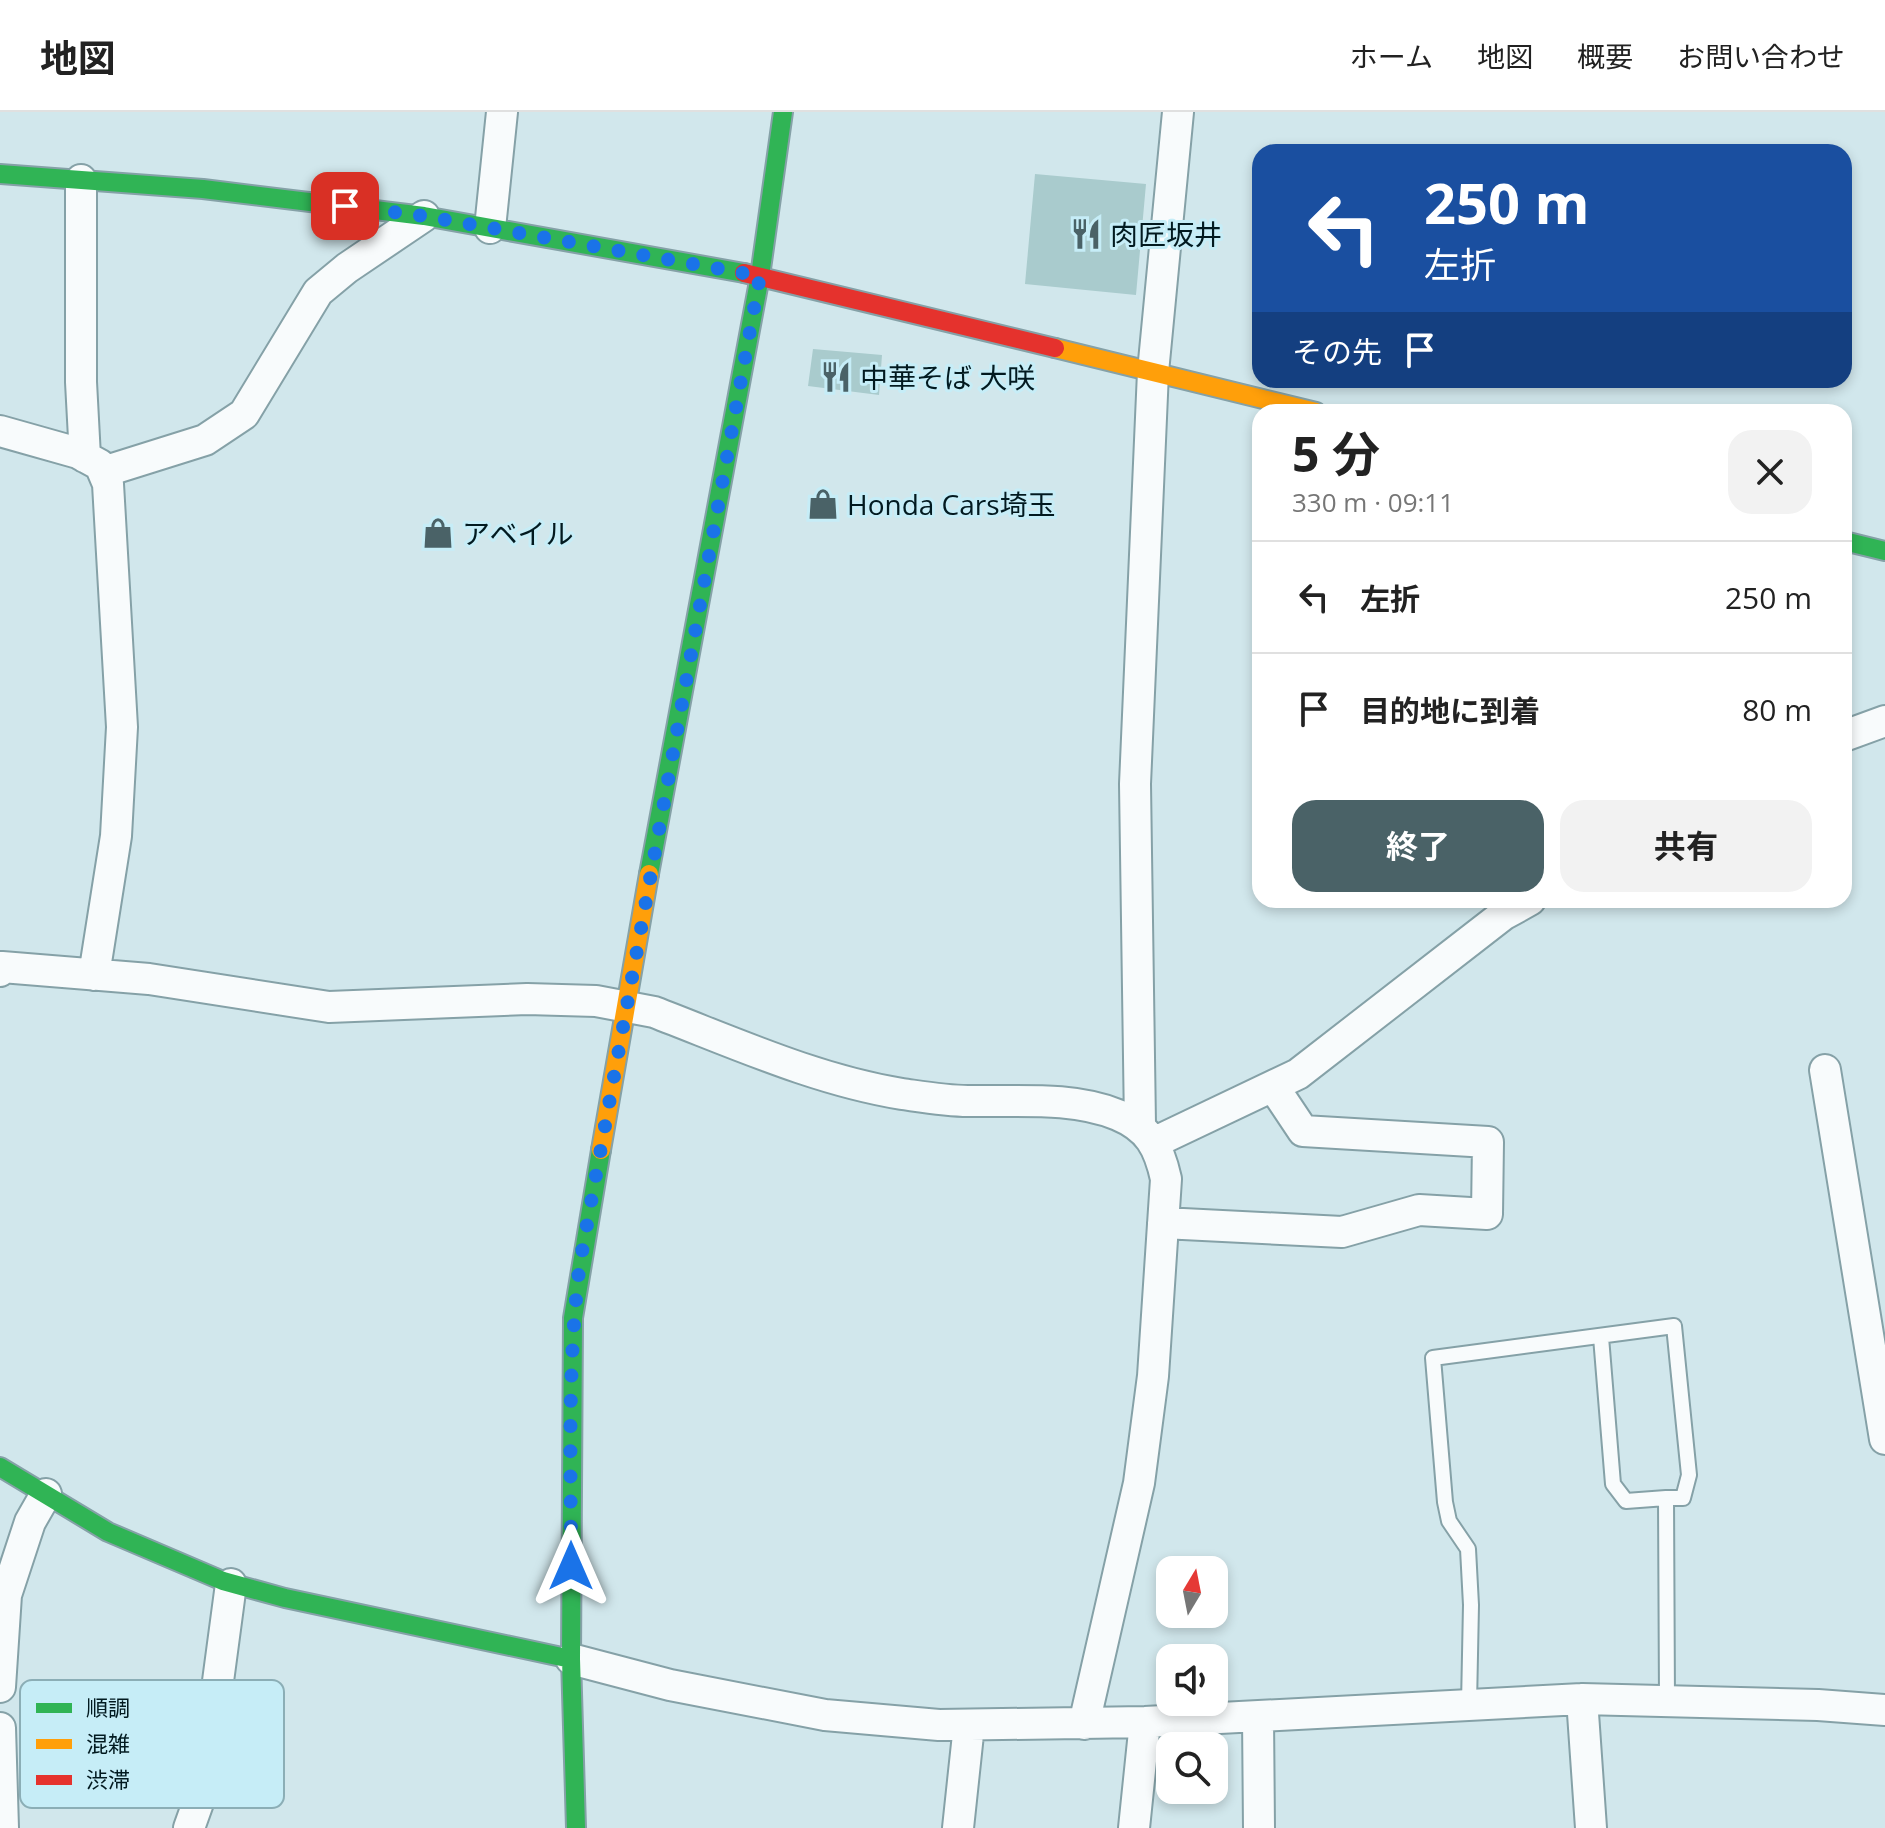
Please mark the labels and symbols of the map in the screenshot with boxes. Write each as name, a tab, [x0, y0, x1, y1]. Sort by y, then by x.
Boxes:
pin	[311, 172, 379, 240]
place label: 肉匠坂井	[1110, 215, 1222, 253]
restaurant icon: 肉匠坂井	[1069, 217, 1103, 251]
place label: 中華そば 大咲	[860, 358, 1035, 396]
restaurant icon: 中華そば 大咲	[819, 360, 853, 394]
place label: Honda Cars埼玉	[847, 485, 1056, 523]
shop icon: Honda Cars埼玉	[806, 487, 840, 521]
place label: アベイル	[462, 514, 573, 552]
shop icon: アベイル	[421, 516, 455, 550]
position arrow	[529, 1524, 613, 1608]
north arrow	[1156, 1556, 1228, 1628]
legend	[20, 1680, 284, 1808]
text: 順調	[86, 1692, 130, 1722]
text: 混雑	[86, 1728, 130, 1758]
text: 渋滞	[86, 1764, 130, 1794]

